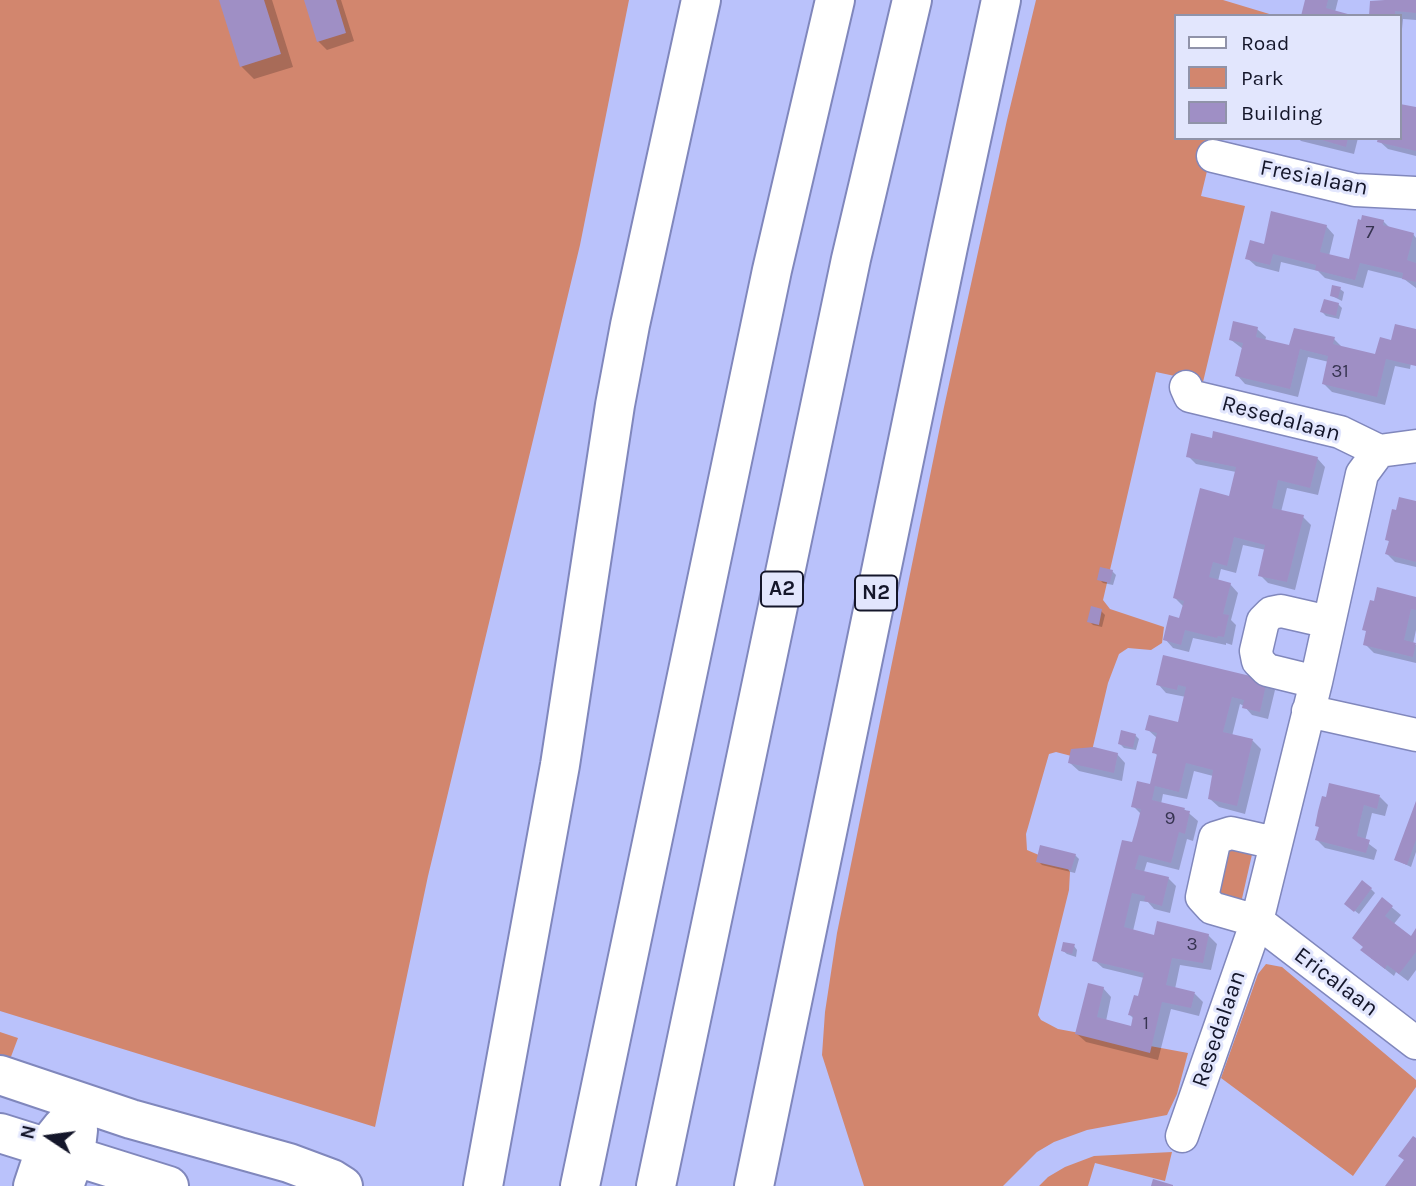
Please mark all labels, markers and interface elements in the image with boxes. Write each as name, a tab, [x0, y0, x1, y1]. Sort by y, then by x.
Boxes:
legend	[1174, 14, 1402, 140]
text: Road	[1241, 31, 1289, 55]
text: Park	[1241, 66, 1284, 90]
text: Building	[1241, 101, 1322, 125]
street label: Fresialaan	[1258, 154, 1370, 202]
house number: 7	[1366, 222, 1374, 244]
house number: 31	[1331, 361, 1349, 383]
street label: Resedalaan	[1219, 390, 1343, 448]
road number: A2	[761, 572, 803, 606]
road number: N2	[855, 576, 897, 610]
house number: 9	[1164, 808, 1176, 830]
house number: 3	[1186, 934, 1198, 956]
street label: Ericalaan	[1288, 941, 1384, 1023]
street label: Resedalaan	[1186, 967, 1252, 1091]
house number: 1	[1143, 1013, 1149, 1035]
north arrow	[14, 1102, 84, 1172]
text: N	[16, 1123, 41, 1141]

